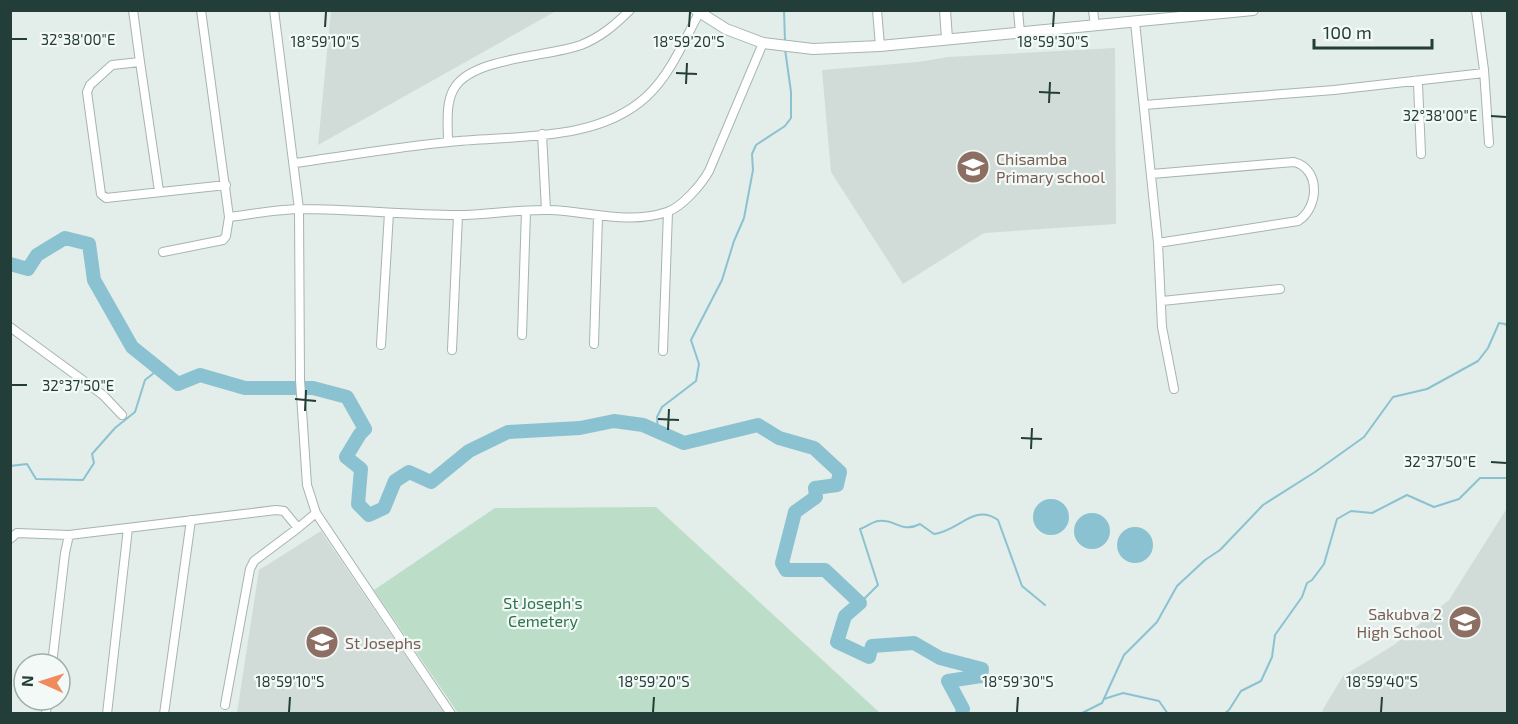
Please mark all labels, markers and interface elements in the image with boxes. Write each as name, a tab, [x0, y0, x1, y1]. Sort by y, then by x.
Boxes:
scale bar	[1314, 12, 1432, 50]
text: 100 m	[1323, 21, 1372, 43]
text: 32°38'00"E	[41, 30, 115, 48]
text: 18°59'10"S	[290, 32, 360, 50]
text: 18°59'20"S	[653, 32, 725, 50]
text: 18°59'30"S	[1017, 32, 1089, 50]
text: 32°38'00"E	[1403, 106, 1477, 124]
school or university icon: Chisamba Primary school	[955, 149, 991, 185]
place label: Chisamba Primary school	[996, 149, 1105, 186]
text: 32°37'50"E	[42, 376, 114, 394]
text: 32°37'50"E	[1404, 452, 1476, 470]
park label: St Joseph's Cemetery	[503, 593, 583, 630]
place label: Sakubva 2 High School	[1357, 604, 1442, 641]
school or university icon: Sakubva 2 High School	[1447, 604, 1483, 640]
school or university icon: St Josephs	[304, 624, 340, 660]
place label: St Josephs	[345, 633, 421, 652]
north arrow	[12, 652, 72, 712]
text: 18°59'10"S	[255, 672, 325, 690]
text: 18°59'20"S	[618, 672, 690, 690]
text: 18°59'30"S	[982, 672, 1054, 690]
text: 18°59'40"S	[1346, 672, 1418, 690]
text: N	[17, 675, 36, 687]

